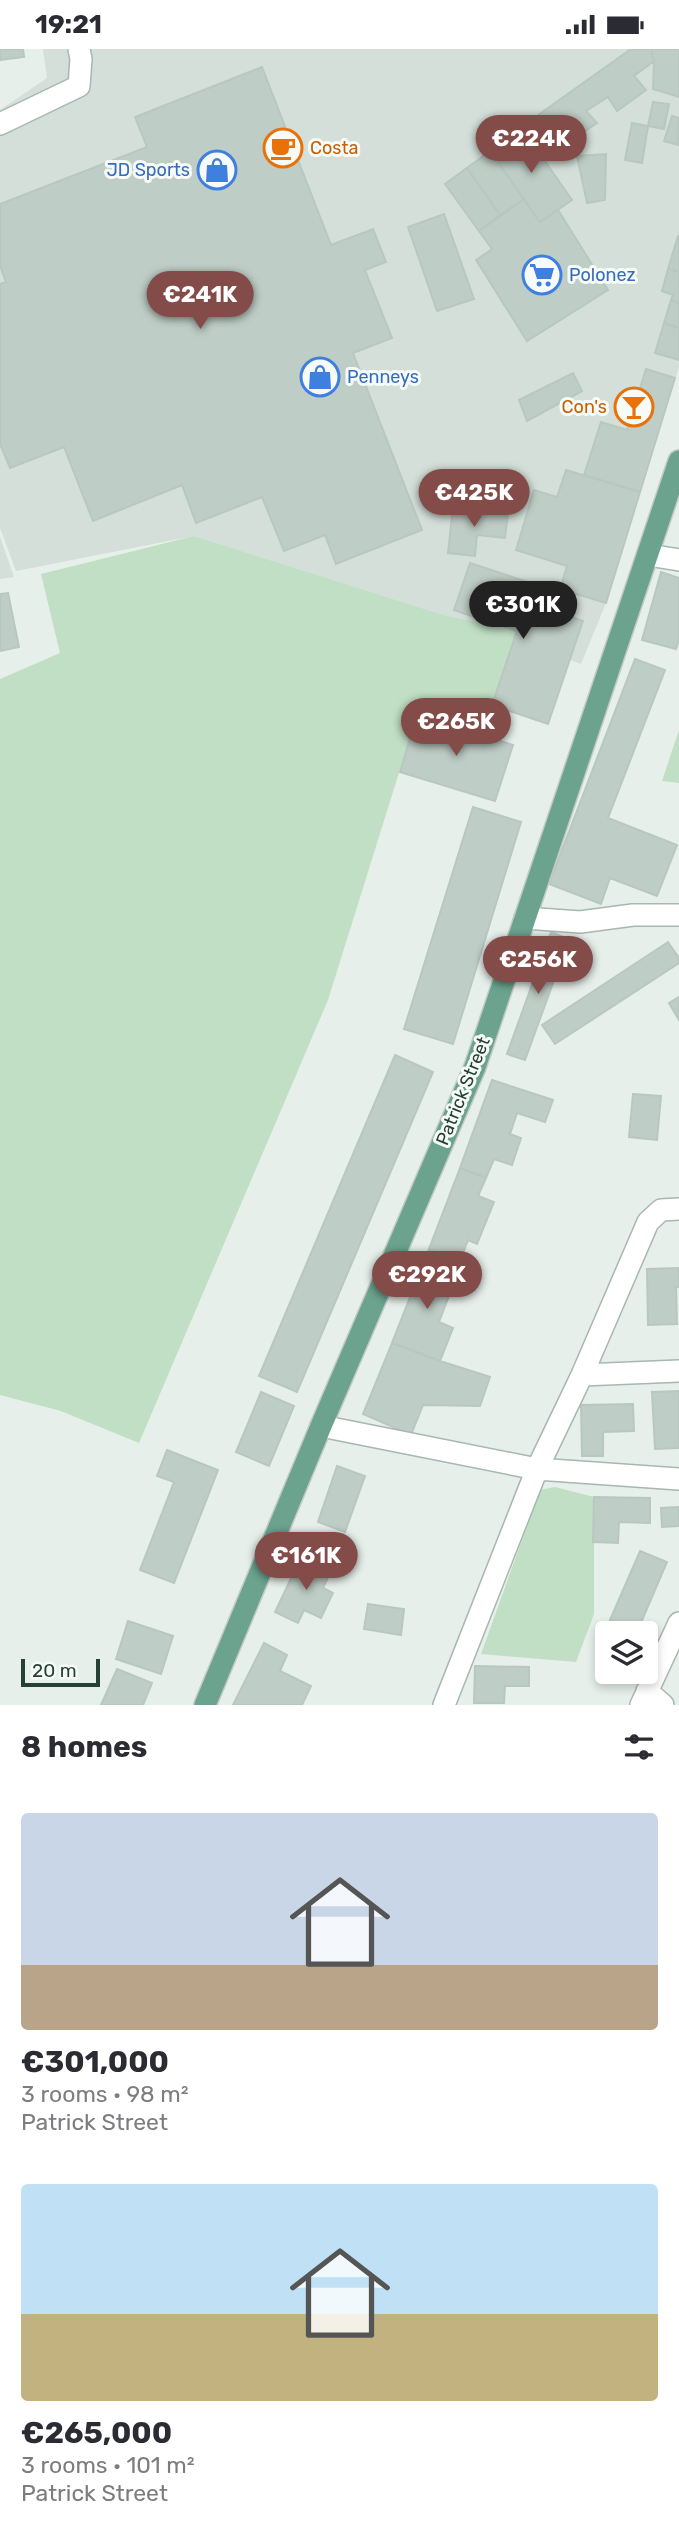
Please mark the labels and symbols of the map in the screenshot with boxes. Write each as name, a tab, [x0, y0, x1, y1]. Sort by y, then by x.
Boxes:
pin: €224K	[482, 115, 580, 175]
cafe icon: Costa	[262, 127, 304, 169]
place label: Costa	[310, 137, 358, 159]
shop icon: JD Sports	[196, 149, 238, 191]
place label: JD Sports	[106, 159, 190, 181]
supermarket icon: Polonez	[521, 254, 563, 296]
place label: Polonez	[569, 264, 636, 286]
pin: €241K	[151, 271, 249, 331]
shop icon: Penneys	[299, 356, 341, 398]
place label: Penneys	[347, 366, 419, 388]
bar icon: Con's	[613, 386, 655, 428]
place label: Con's	[562, 396, 607, 418]
pin: €425K	[425, 469, 523, 529]
pin: €301K	[474, 581, 572, 641]
pin: €265K	[407, 699, 505, 758]
pin: €256K	[489, 937, 587, 996]
street label: Patrick Street	[431, 1034, 495, 1148]
pin: €292K	[378, 1251, 476, 1311]
pin: €161K	[257, 1533, 355, 1592]
scale bar	[21, 1656, 100, 1688]

